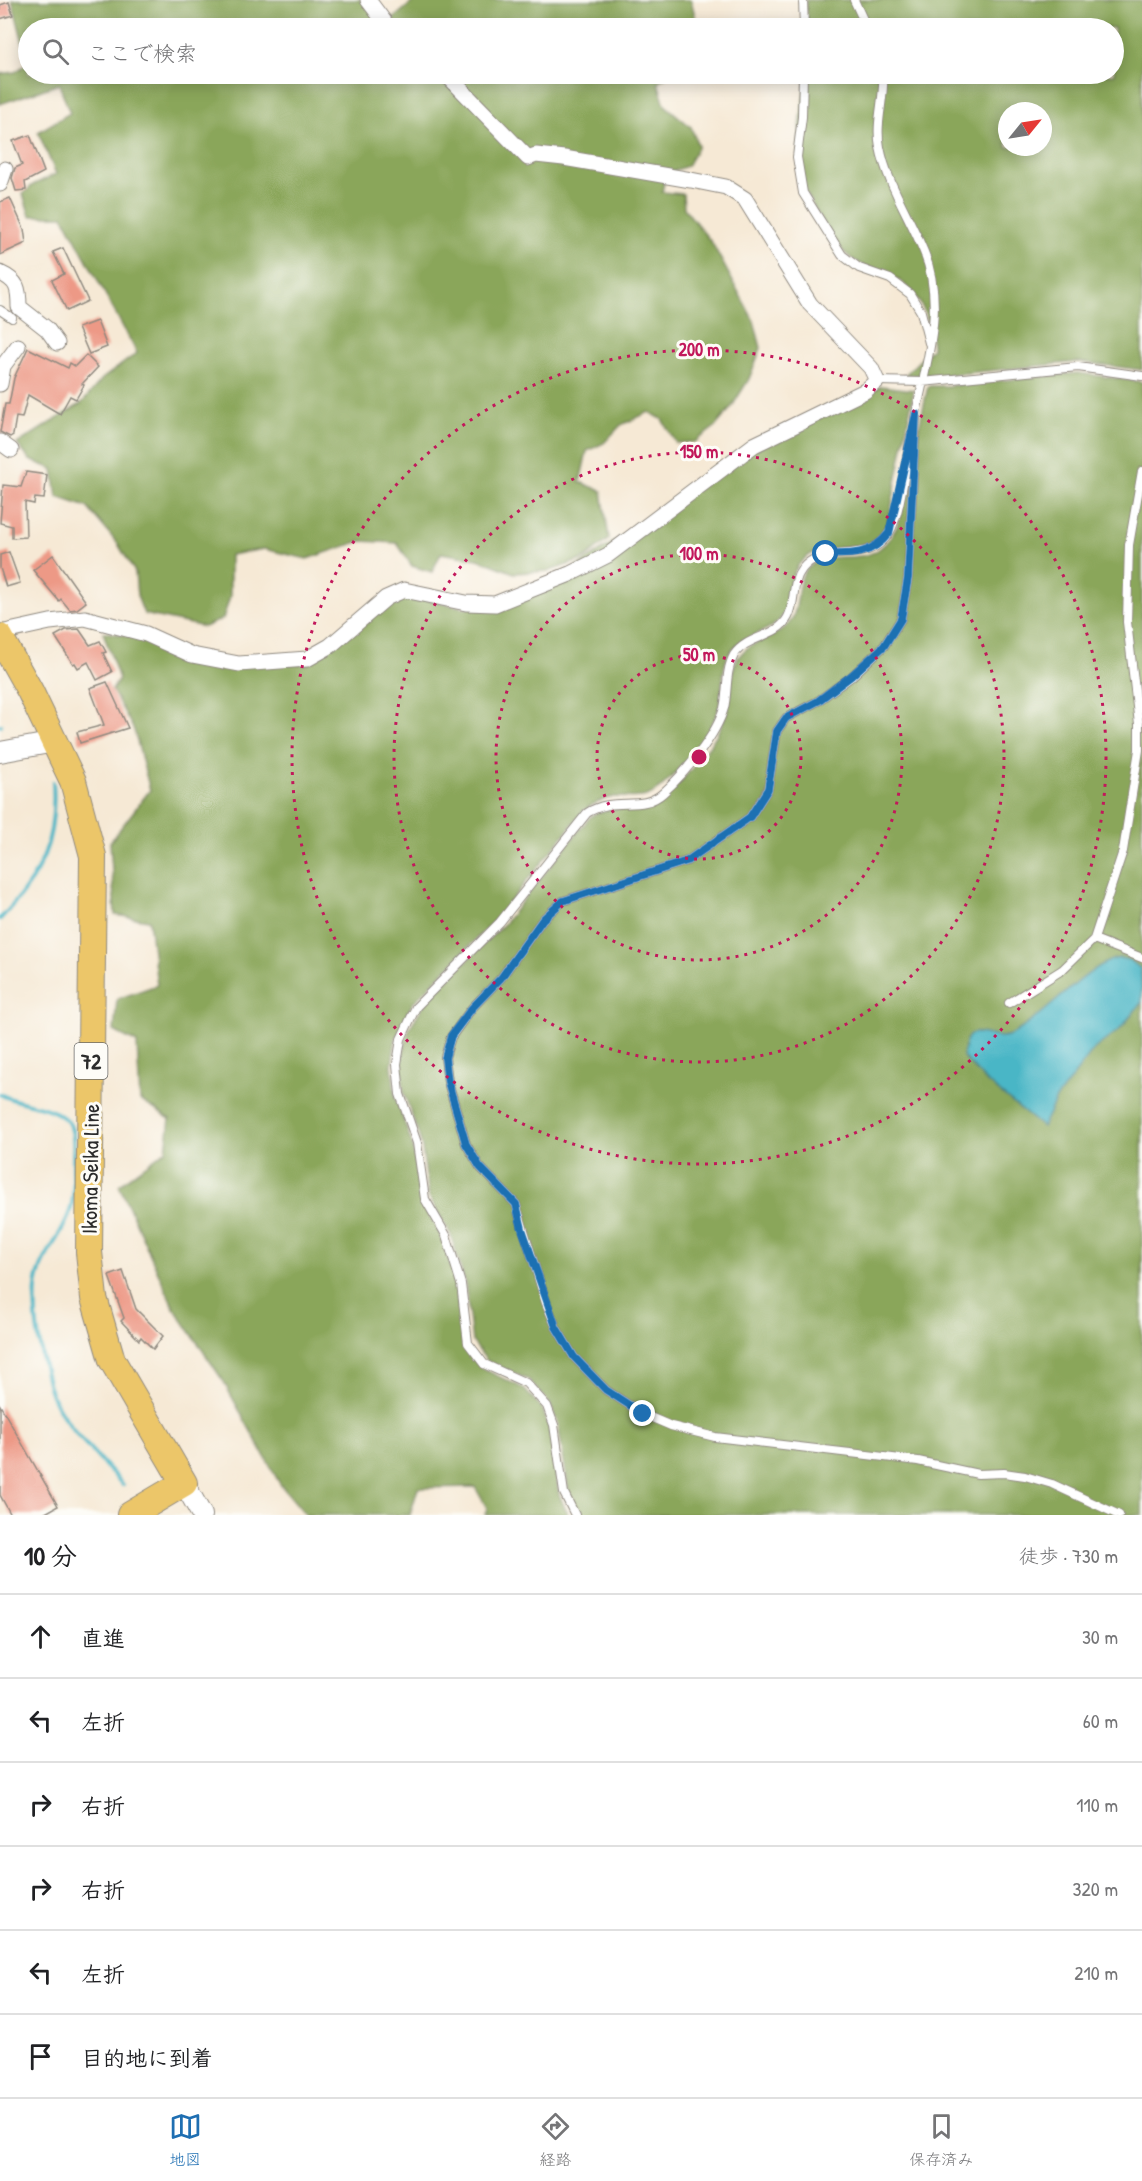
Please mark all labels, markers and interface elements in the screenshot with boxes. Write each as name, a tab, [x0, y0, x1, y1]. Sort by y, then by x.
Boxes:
search box	[18, 18, 1124, 84]
icon: search	[39, 35, 72, 68]
text: ここで検索	[87, 38, 197, 68]
north arrow	[998, 102, 1052, 156]
text: 200 m	[679, 337, 719, 362]
text: 150 m	[680, 439, 718, 464]
route start	[812, 540, 838, 566]
text: 100 m	[679, 541, 719, 566]
text: 50 m	[683, 642, 715, 667]
centre of rings	[689, 747, 709, 767]
road number: 72	[74, 1043, 107, 1079]
street label: Ikoma Seika Line	[74, 1103, 106, 1234]
route end	[629, 1400, 655, 1426]
text: 10 分	[24, 1538, 77, 1573]
text: 徒歩 · 730 m	[1019, 1542, 1118, 1569]
icon: ahead	[24, 1620, 57, 1653]
text: 直進	[81, 1623, 125, 1653]
text: 30 m	[1082, 1623, 1118, 1650]
icon: left	[24, 1704, 57, 1737]
text: 左折	[81, 1707, 125, 1737]
text: 60 m	[1083, 1707, 1118, 1734]
icon: right	[24, 1788, 57, 1821]
text: 右折	[81, 1791, 125, 1821]
text: 110 m	[1076, 1791, 1118, 1818]
icon: right	[24, 1872, 57, 1905]
text: 右折	[81, 1875, 125, 1905]
text: 320 m	[1073, 1875, 1118, 1902]
icon: left	[24, 1956, 57, 1989]
text: 左折	[81, 1959, 125, 1989]
text: 210 m	[1074, 1959, 1118, 1986]
icon: arrive	[24, 2040, 57, 2073]
text: 目的地に到着	[81, 2043, 213, 2073]
tab: 地図	[169, 2110, 202, 2170]
tab: 経路	[539, 2110, 572, 2170]
tab: 保存済み	[909, 2110, 973, 2170]

